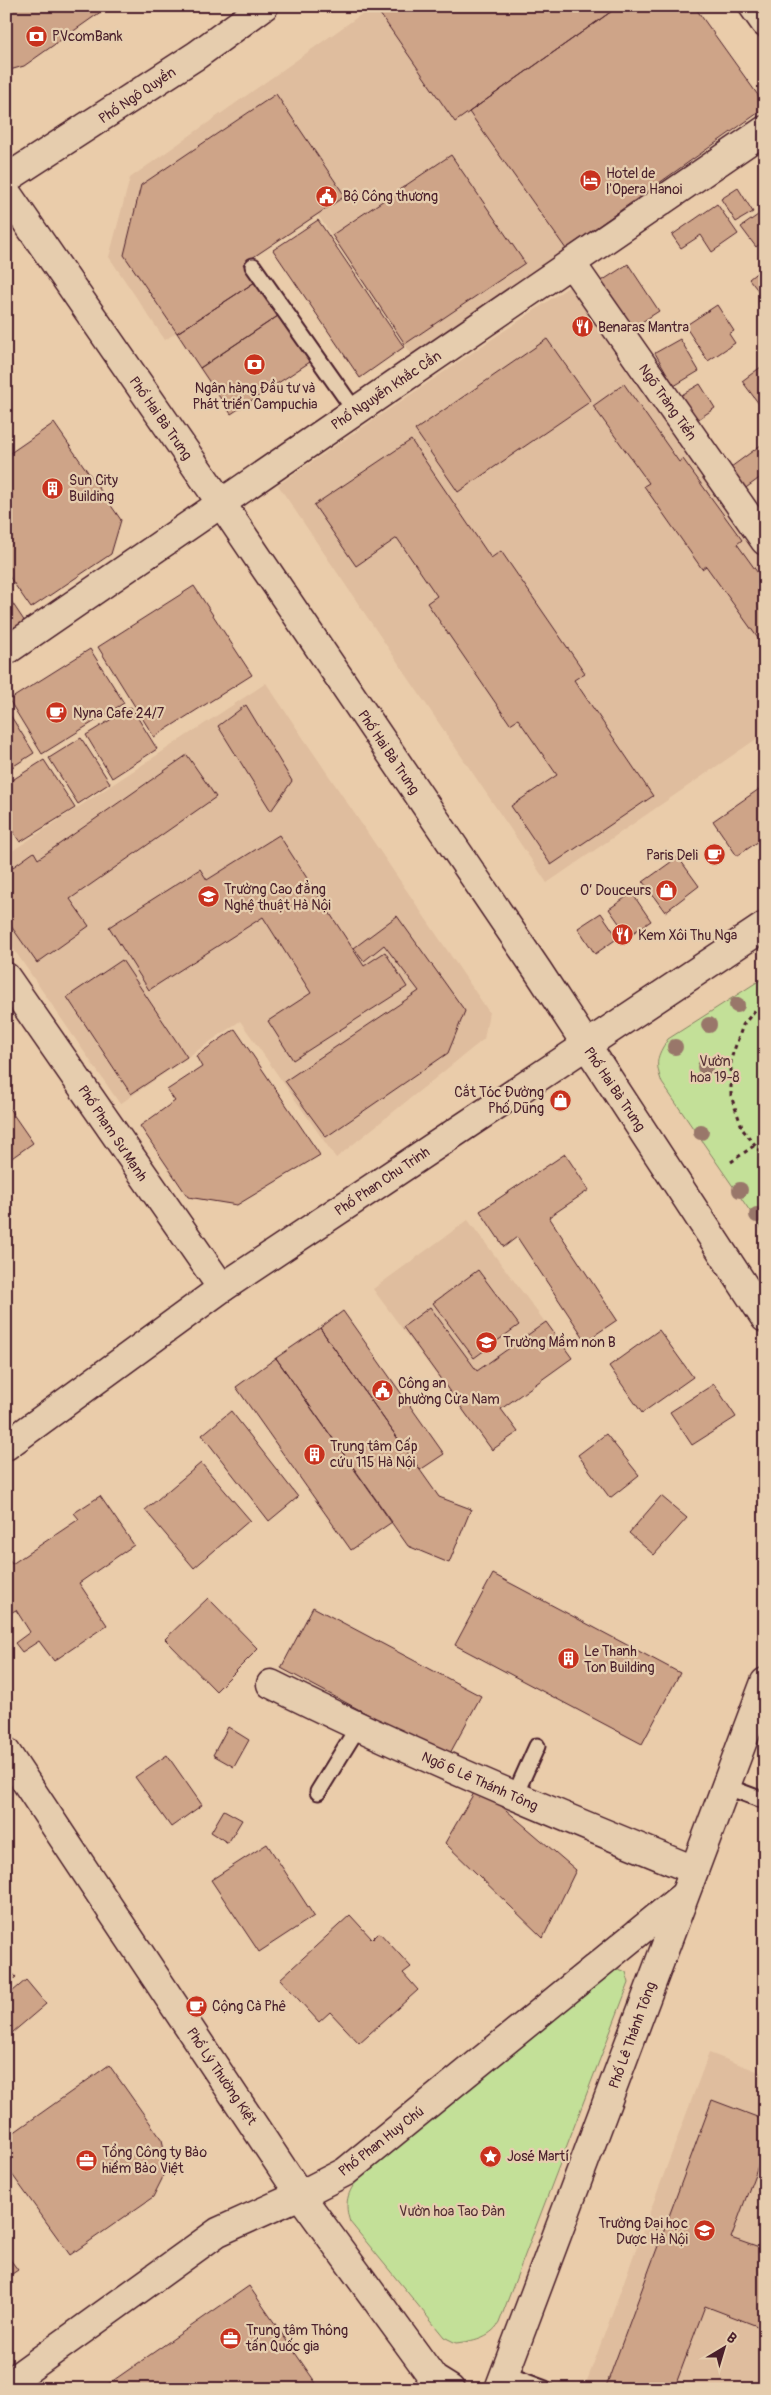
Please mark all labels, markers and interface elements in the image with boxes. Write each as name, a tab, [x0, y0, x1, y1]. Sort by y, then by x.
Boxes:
bank icon: PVcomBank	[24, 24, 48, 48]
place label: PVcomBank	[52, 28, 123, 45]
street label: Phố Ngô Quyền	[95, 63, 179, 127]
place label: Hotel de l'Opera Hanoi	[606, 165, 683, 198]
hotel icon: Hotel de l'Opera Hanoi	[578, 169, 602, 193]
public building icon: Bộ Công thương	[315, 184, 339, 208]
place label: Bộ Công thương	[343, 188, 438, 205]
restaurant icon: Benaras Mantra	[570, 315, 594, 339]
place label: Benaras Mantra	[598, 319, 689, 336]
street label: Phố Nguyễn Khắc Cần	[327, 346, 445, 434]
bank icon: Ngân hàng Đầu tư và Phát triển Campuchia	[243, 353, 267, 377]
street label: Ngõ Tràng Tiền	[635, 360, 701, 444]
street label: Phố Hai Bà Trưng	[126, 373, 196, 463]
place label: Ngân hàng Đầu tư và Phát triển Campuchia	[192, 378, 318, 413]
place label: Sun City Building	[69, 472, 118, 505]
building icon: Sun City Building	[41, 476, 65, 500]
cafe icon: Nyna Cafe 24/7	[45, 701, 69, 725]
place label: Nyna Cafe 24/7	[73, 705, 165, 722]
street label: Phố Hai Bà Trưng	[354, 706, 424, 798]
cafe icon: Paris Deli	[702, 843, 726, 867]
place label: Paris Deli	[646, 847, 699, 864]
shop icon: O’ Douceurs	[655, 878, 679, 902]
place label: Trường Cao đẳng Nghệ thuật Hà Nội	[224, 880, 331, 914]
place label: O’ Douceurs	[580, 882, 652, 899]
school or university icon: Trường Cao đẳng Nghệ thuật Hà Nội	[196, 885, 220, 909]
restaurant icon: Kem Xôi Thu Nga	[610, 923, 634, 947]
place label: Kem Xôi Thu Nga	[638, 927, 737, 944]
street label: Phố Hai Bà Trưng	[580, 1043, 650, 1135]
park label: Vườn hoa 19-8	[690, 1053, 740, 1086]
street label: Phố Phạm Sư Mạnh	[74, 1082, 152, 1184]
place label: Cắt Tóc Đường Phố Dũng	[454, 1083, 544, 1117]
shop icon: Cắt Tóc Đường Phố Dũng	[548, 1088, 572, 1112]
street label: Phố Phan Chu Trinh	[331, 1143, 433, 1219]
school or university icon: Trường Mầm non B	[475, 1330, 499, 1354]
place label: Trường Mầm non B	[503, 1332, 616, 1351]
place label: Công an phường Cửa Nam	[398, 1375, 500, 1408]
public building icon: Công an phường Cửa Nam	[370, 1379, 394, 1403]
place label: Trung tâm Cấp cứu 115 Hà Nội	[330, 1437, 418, 1471]
building icon: Trung tâm Cấp cứu 115 Hà Nội	[302, 1442, 326, 1466]
place label: Le Thanh Ton Building	[584, 1643, 654, 1676]
building icon: Le Thanh Ton Building	[556, 1647, 580, 1671]
street label: Ngõ 6 Lê Thánh Tông	[419, 1748, 541, 1815]
street label: Phố Lê Thánh Tông	[604, 1979, 660, 2091]
cafe icon: Cộng Cà Phê	[184, 1994, 208, 2018]
place label: Cộng Cà Phê	[212, 1998, 286, 2015]
street label: Phố Lý Thường Kiệt	[183, 2024, 261, 2128]
street label: Phố Phan Huy Chú	[335, 2102, 427, 2180]
place label: Tổng Công ty Bảo hiểm Bảo Việt	[102, 2143, 208, 2177]
place icon: José Martí	[479, 2144, 503, 2168]
office icon: Tổng Công ty Bảo hiểm Bảo Việt	[74, 2148, 98, 2172]
place label: José Martí	[507, 2148, 569, 2165]
park label: Vườn hoa Tao Đàn	[399, 2203, 505, 2220]
place label: Trường Đại học Dược Hà Nội	[598, 2215, 689, 2248]
school or university icon: Trường Đại học Dược Hà Nội	[692, 2219, 716, 2243]
place label: Trung tâm Thông tấn Quốc gia	[245, 2322, 348, 2355]
north arrow	[698, 2322, 748, 2372]
office icon: Trung tâm Thông tấn Quốc gia	[218, 2326, 242, 2350]
text: B	[723, 2329, 740, 2347]

